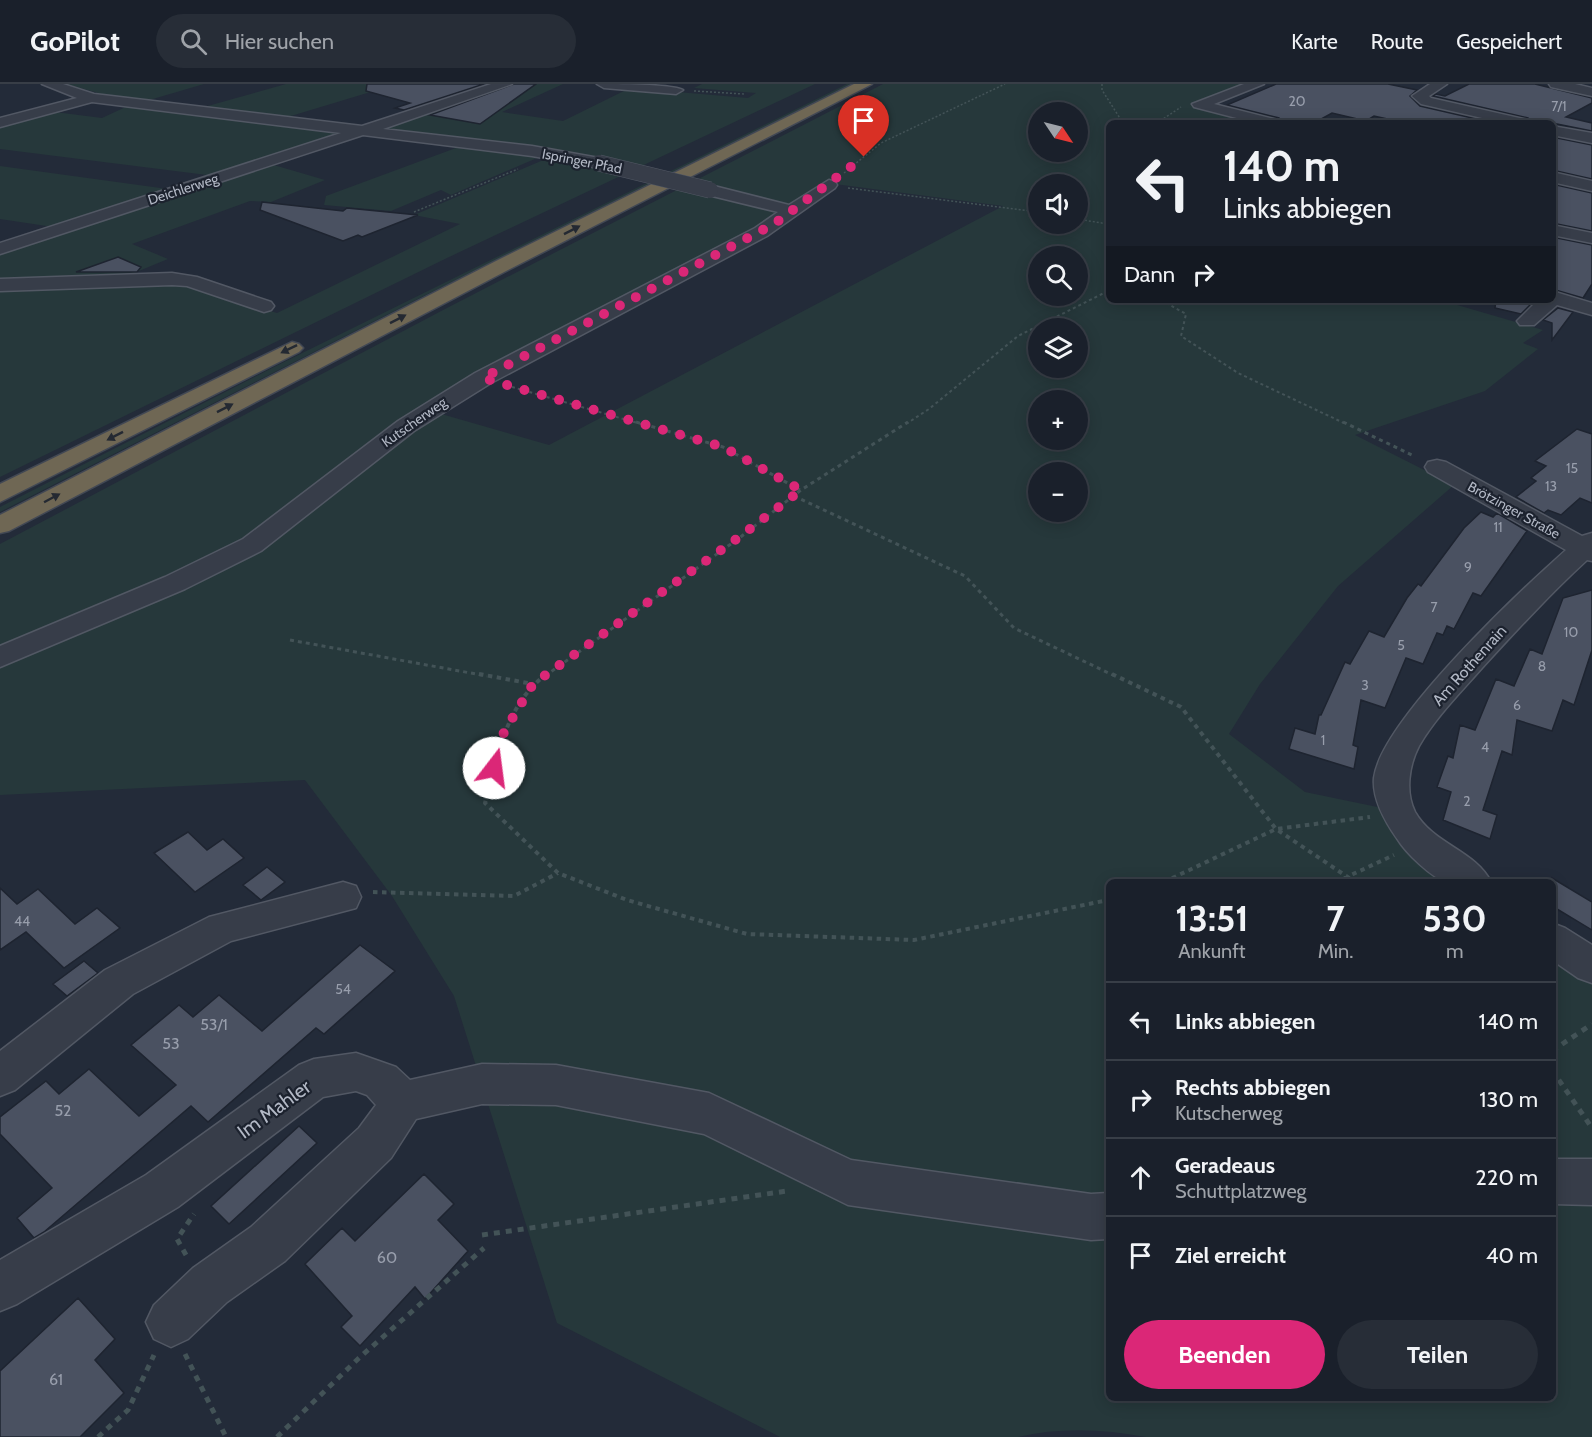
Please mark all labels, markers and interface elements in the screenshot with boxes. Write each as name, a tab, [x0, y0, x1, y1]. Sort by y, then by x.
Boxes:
search box	[156, 14, 576, 68]
text: GoPilot	[30, 24, 120, 58]
icon: search	[177, 25, 210, 58]
text: Hier suchen	[225, 28, 334, 55]
text: Karte	[1291, 29, 1338, 54]
text: Route	[1371, 29, 1423, 54]
text: Gespeichert	[1456, 29, 1562, 54]
house number: 20	[1288, 92, 1306, 110]
pin	[838, 95, 889, 157]
house number: 7/1	[1551, 97, 1567, 115]
north arrow	[1028, 102, 1088, 162]
map controls	[1028, 102, 1088, 522]
icon: arrive	[847, 104, 880, 137]
text: 140 m	[1223, 140, 1340, 192]
street label: Ispringer Pfad	[541, 144, 623, 178]
icon: left	[1124, 144, 1202, 222]
street label: Deichlerweg	[145, 169, 222, 209]
button: sound	[1028, 174, 1088, 234]
text: Links abbiegen	[1223, 192, 1392, 225]
one-way arrow	[564, 225, 581, 235]
button: search	[1028, 246, 1088, 306]
icon: right	[1187, 258, 1220, 291]
text: Dann	[1124, 261, 1175, 288]
one-way arrow	[390, 314, 407, 324]
button: layers	[1028, 318, 1088, 378]
one-way arrow	[281, 345, 298, 354]
button: +	[1028, 390, 1088, 450]
street label: Kutscherweg	[378, 392, 451, 451]
one-way arrow	[217, 403, 234, 413]
one-way arrow	[106, 432, 123, 441]
house number: 15	[1566, 459, 1578, 477]
button: −	[1028, 462, 1088, 522]
street label: Brötzinger Straße	[1465, 477, 1563, 543]
house number: 13	[1545, 477, 1557, 495]
one-way arrow	[43, 493, 61, 503]
house number: 11	[1493, 518, 1503, 536]
house number: 9	[1464, 558, 1472, 576]
house number: 7	[1430, 598, 1438, 616]
street label: Am Rothenrain	[1428, 621, 1510, 709]
house number: 10	[1564, 623, 1578, 641]
house number: 5	[1397, 636, 1405, 654]
house number: 8	[1538, 657, 1546, 675]
house number: 3	[1361, 676, 1369, 694]
house number: 6	[1513, 696, 1521, 714]
house number: 1	[1321, 731, 1325, 749]
position arrow	[462, 736, 526, 800]
house number: 4	[1481, 738, 1489, 756]
house number: 2	[1463, 792, 1471, 810]
text: 13:51	[1175, 896, 1249, 940]
text: 7	[1326, 896, 1345, 940]
text: 530	[1423, 896, 1487, 940]
house number: 44	[14, 912, 30, 930]
text: Ankunft	[1178, 939, 1246, 963]
text: Min.	[1318, 939, 1353, 963]
text: m	[1446, 939, 1463, 963]
house number: 54	[335, 980, 351, 998]
icon: left	[1124, 1005, 1157, 1038]
text: Links abbiegen	[1175, 1008, 1315, 1035]
text: 140 m	[1479, 1008, 1538, 1035]
house number: 53/1	[200, 1015, 228, 1034]
house number: 53	[162, 1034, 180, 1053]
street label: Im Mahler	[233, 1074, 316, 1144]
text: Rechts abbiegen	[1175, 1074, 1331, 1101]
icon: right	[1124, 1083, 1157, 1116]
text: 130 m	[1479, 1086, 1538, 1113]
house number: 52	[54, 1101, 72, 1120]
text: Kutscherweg	[1175, 1101, 1282, 1125]
text: Geradeaus	[1175, 1152, 1275, 1179]
icon: ahead	[1124, 1161, 1157, 1194]
text: 220 m	[1475, 1164, 1538, 1191]
text: Schuttplatzweg	[1175, 1179, 1307, 1203]
icon: arrive	[1124, 1239, 1157, 1272]
text: Ziel erreicht	[1175, 1242, 1286, 1269]
text: 40 m	[1486, 1242, 1538, 1269]
house number: 60	[377, 1248, 397, 1267]
button: Beenden	[1124, 1320, 1325, 1389]
button: Teilen	[1337, 1320, 1538, 1389]
house number: 61	[49, 1370, 63, 1389]

